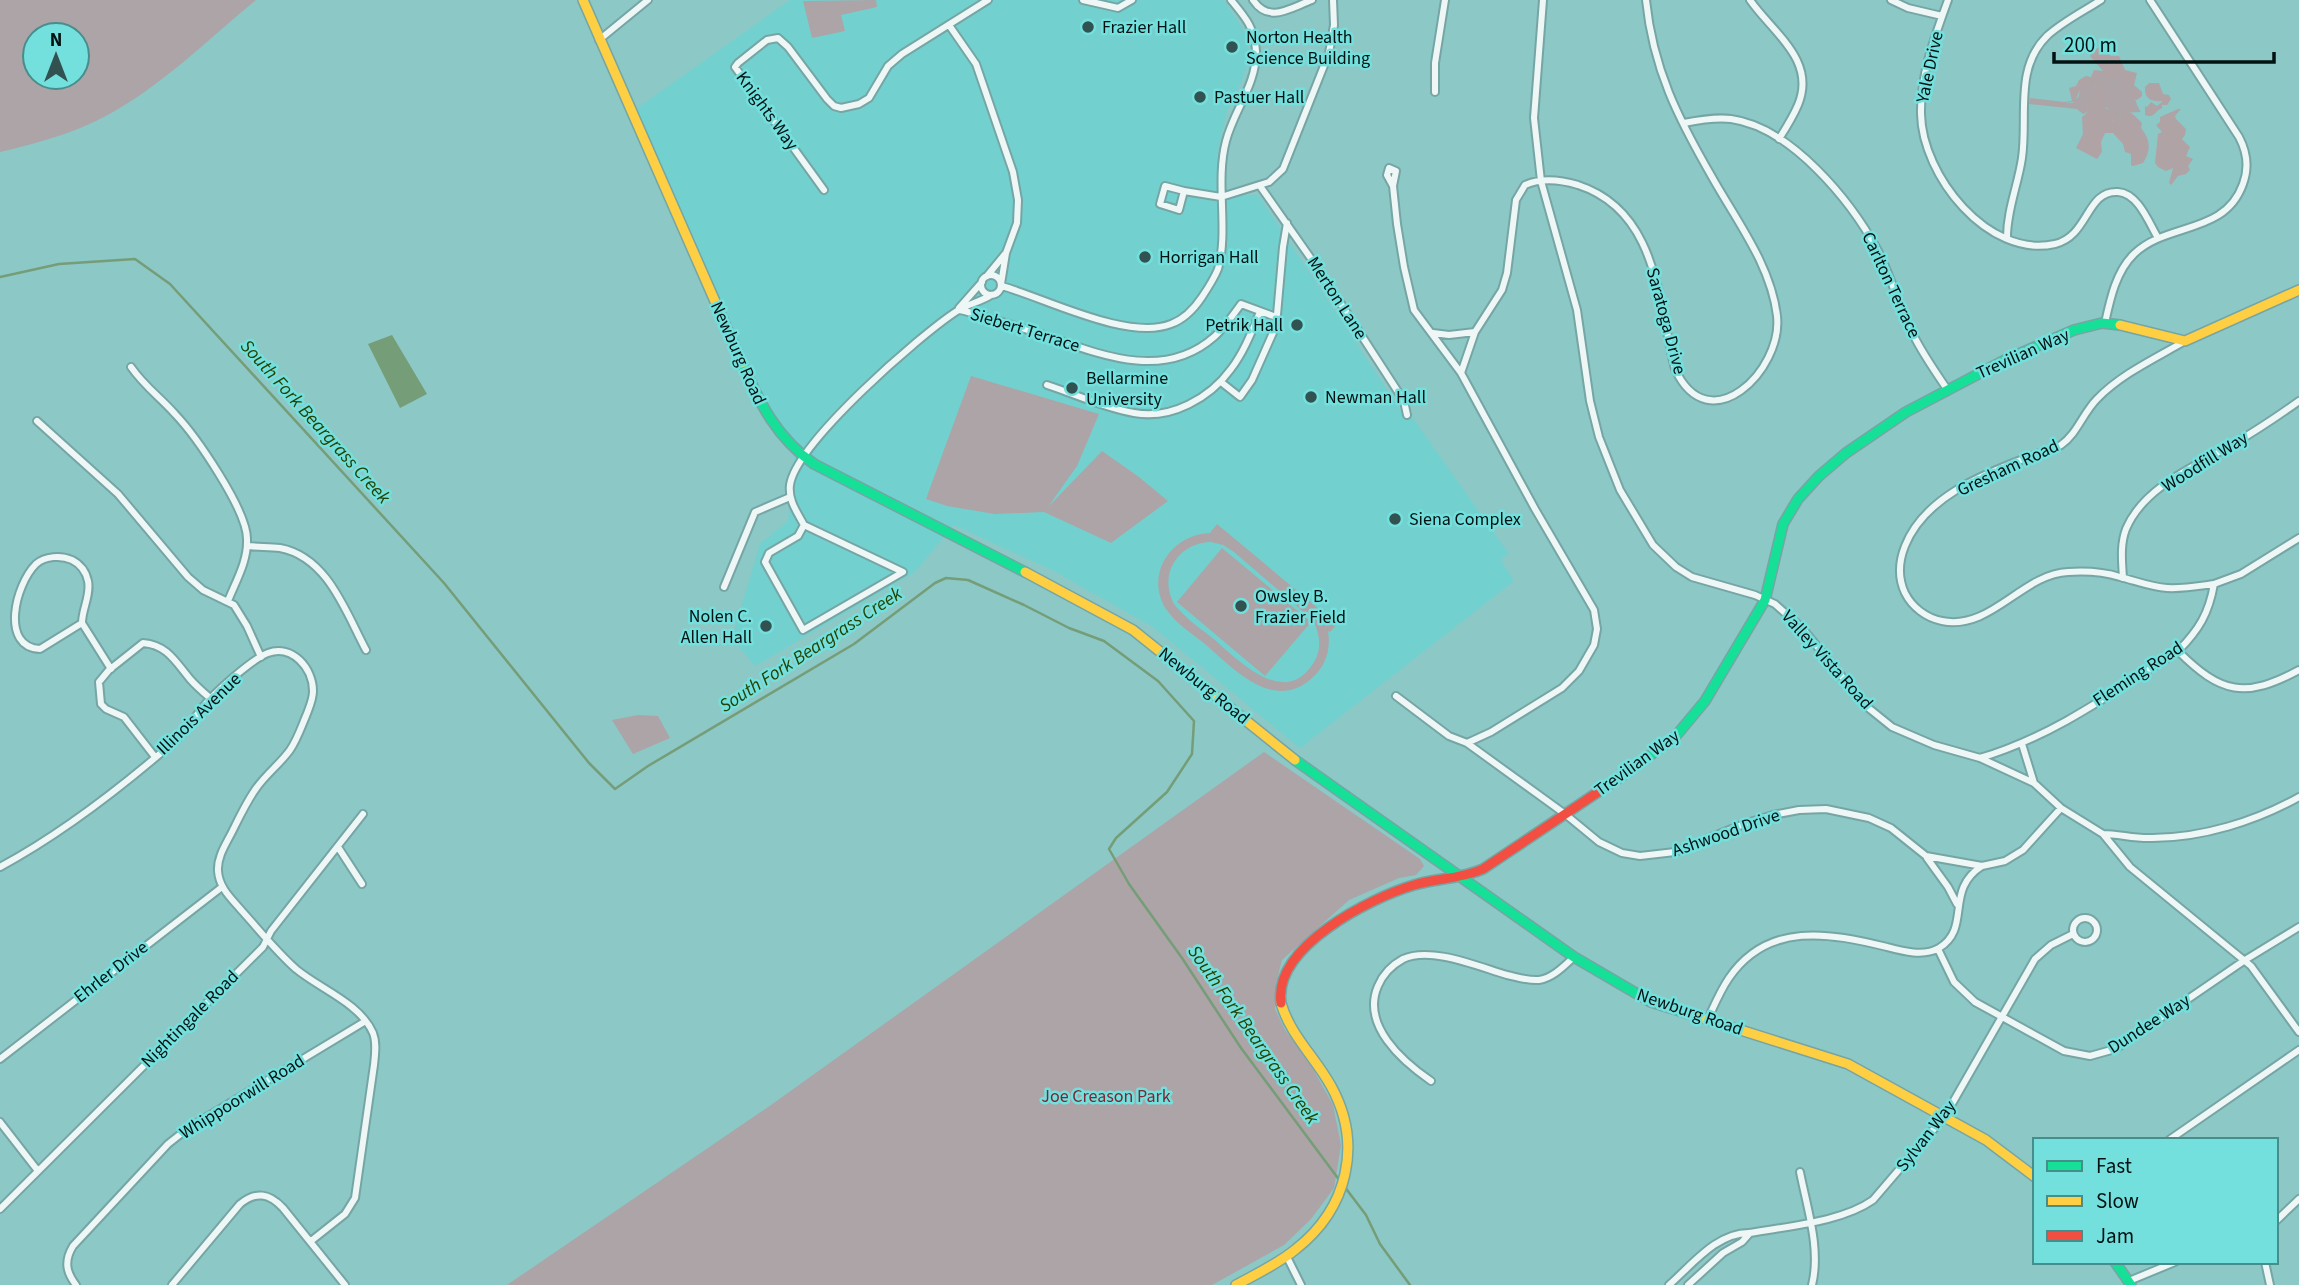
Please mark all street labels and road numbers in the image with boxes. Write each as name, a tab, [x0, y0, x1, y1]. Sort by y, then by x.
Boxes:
street label: Yale Drive	[1910, 29, 1950, 106]
street label: Knights Way	[730, 66, 804, 156]
street label: Carlton Terrace	[1855, 228, 1927, 342]
street label: Merton Lane	[1301, 252, 1373, 344]
street label: Saratoga Drive	[1640, 265, 1692, 377]
street label: Newburg Road	[704, 297, 772, 409]
street label: Siebert Terrace	[967, 302, 1083, 359]
street label: Trevilian Way	[1972, 322, 2074, 386]
street label: Woodfill Way	[2157, 425, 2253, 498]
street label: Gresham Road	[1953, 433, 2063, 503]
street label: Valley Vista Road	[1776, 605, 1878, 715]
street label: Fleming Road	[2088, 635, 2188, 713]
street label: Newburg Road	[1153, 641, 1255, 731]
street label: Illinois Avenue	[151, 667, 247, 761]
street label: Trevilian Way	[1589, 723, 1685, 802]
street label: Ashwood Drive	[1669, 803, 1783, 863]
street label: Ehrler Drive	[69, 935, 153, 1009]
street label: Nightingale Road	[136, 965, 244, 1073]
street label: Newburg Road	[1634, 982, 1746, 1042]
street label: Dundee Way	[2103, 988, 2196, 1060]
street label: Whippoorwill Road	[175, 1048, 309, 1146]
street label: Sylvan Way	[1890, 1095, 1962, 1177]

